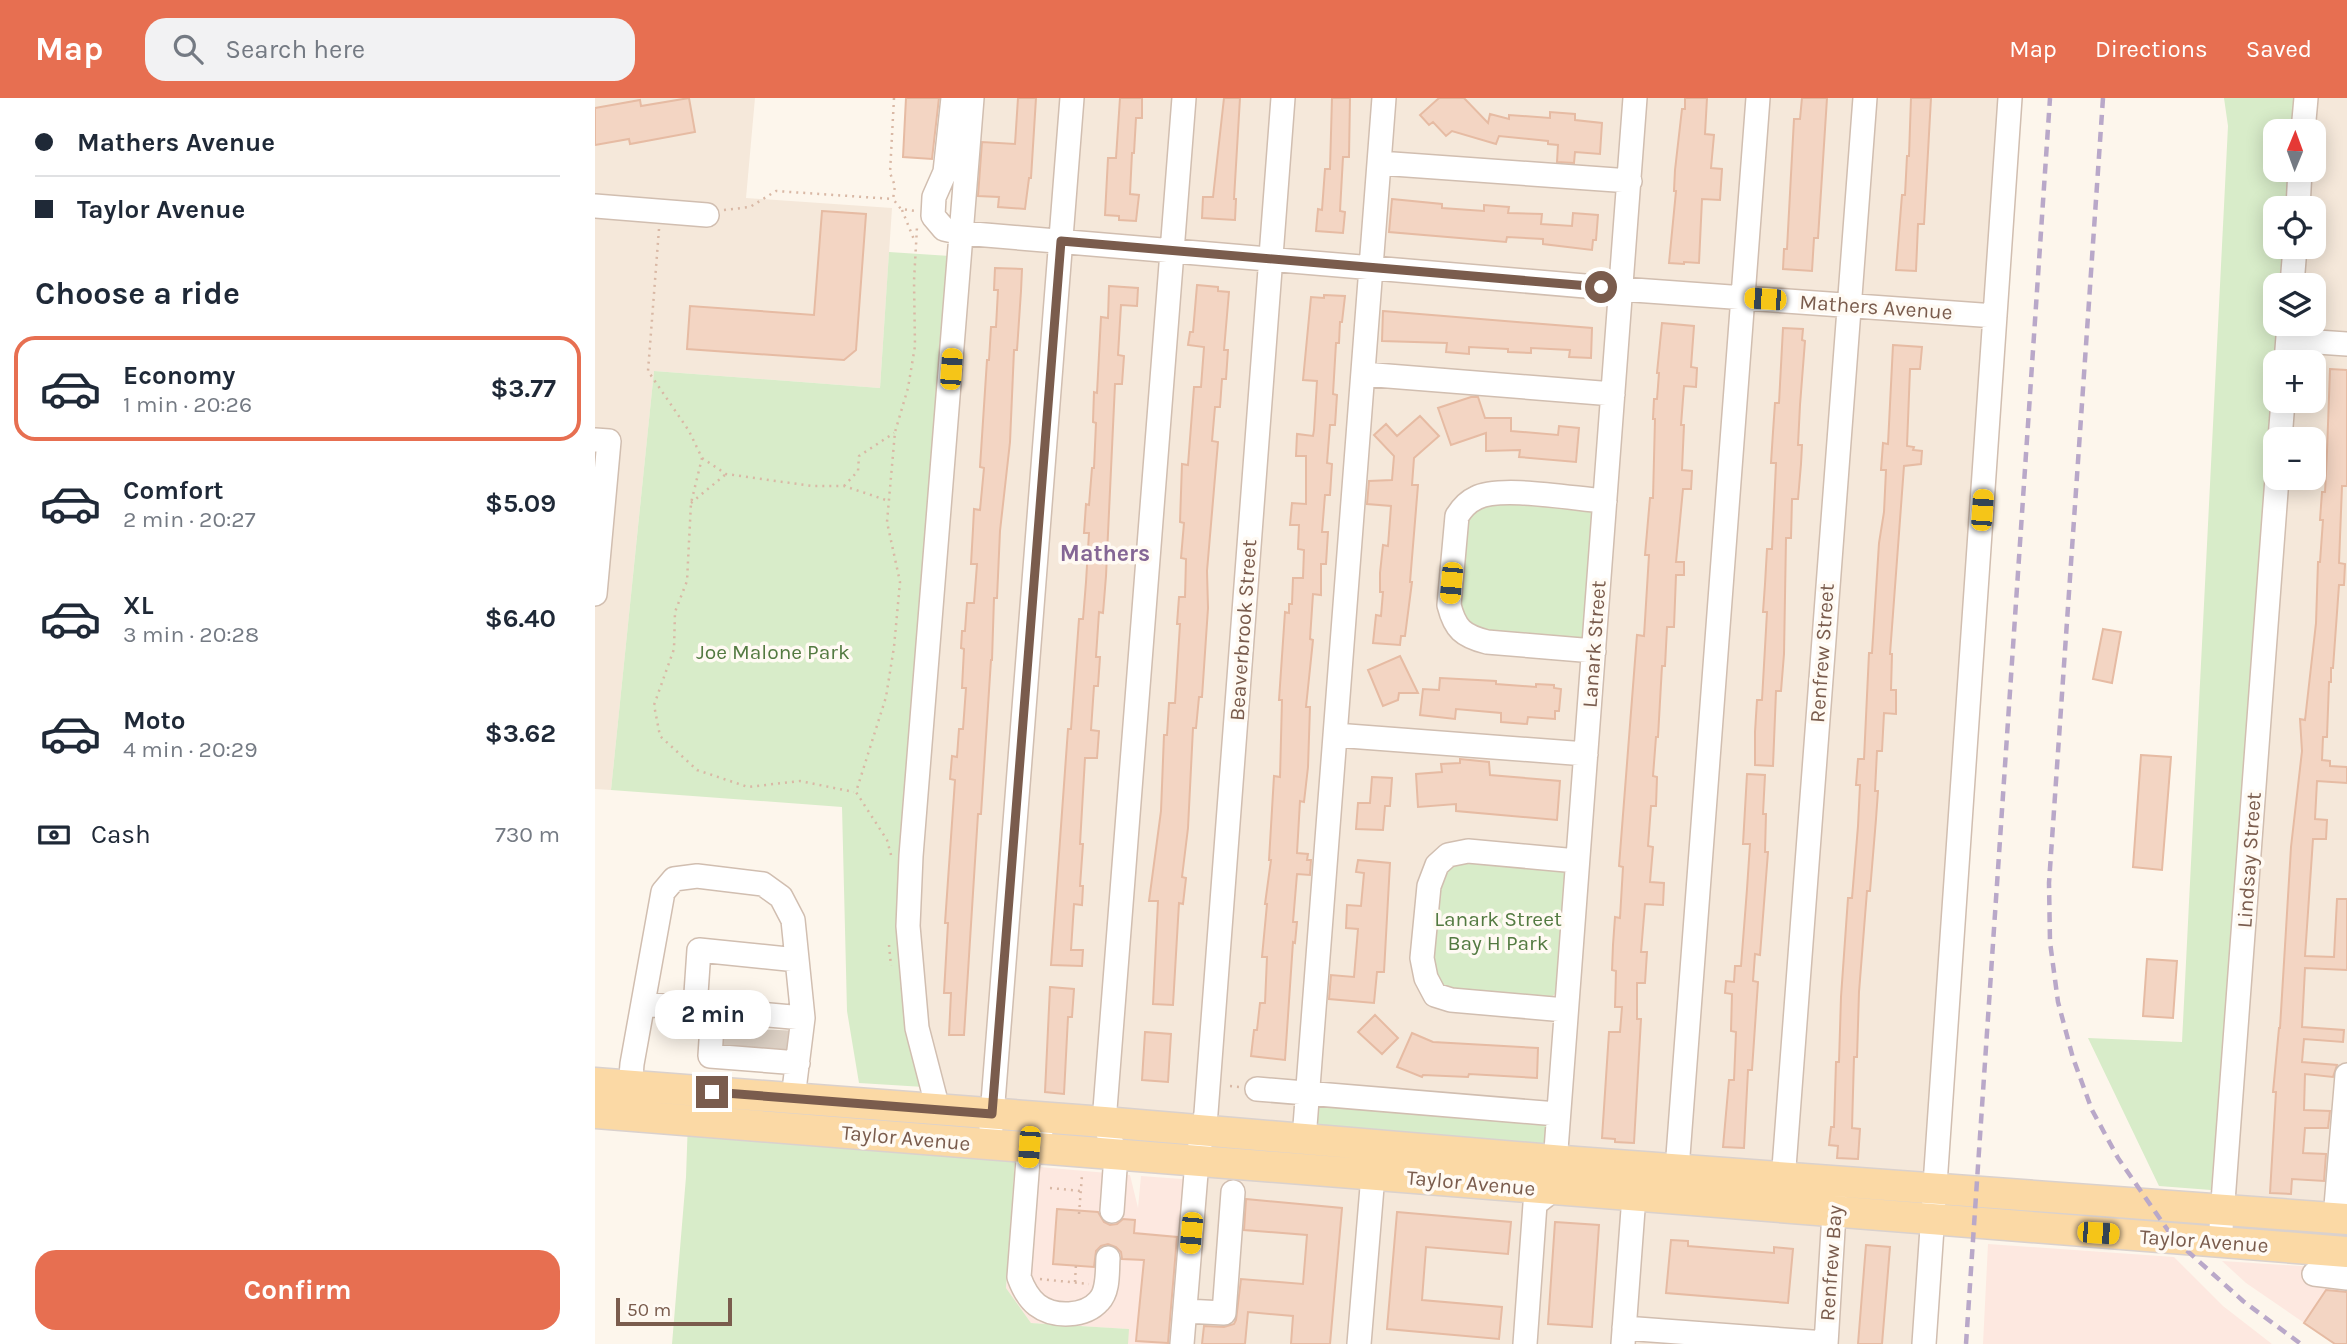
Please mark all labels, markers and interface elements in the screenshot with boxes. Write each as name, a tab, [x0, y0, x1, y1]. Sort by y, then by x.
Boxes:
search box	[145, 18, 635, 81]
text: Map	[35, 30, 103, 68]
icon: search	[169, 30, 207, 68]
text: Search here	[225, 34, 365, 65]
text: Map	[2009, 35, 2057, 63]
text: Directions	[2095, 35, 2208, 63]
text: Saved	[2246, 35, 2312, 63]
north arrow	[2263, 119, 2326, 182]
map controls	[2263, 119, 2326, 490]
text: Mathers Avenue	[77, 127, 275, 158]
text: Taylor Avenue	[77, 194, 245, 225]
button: locate	[2263, 196, 2326, 259]
route start	[1585, 271, 1617, 303]
button: layers	[2263, 273, 2326, 336]
text: Choose a ride	[35, 275, 240, 312]
car	[1744, 287, 1787, 311]
street label: Mathers Avenue	[1799, 290, 1953, 324]
car	[940, 347, 963, 391]
button: +	[2263, 350, 2326, 413]
icon: car	[39, 357, 102, 420]
text: Economy	[123, 360, 235, 391]
text: $3.77	[490, 373, 556, 404]
text: 1 min · 20:26	[123, 391, 252, 418]
button: −	[2263, 427, 2326, 490]
icon: car	[39, 472, 102, 535]
text: Comfort	[123, 475, 224, 506]
text: $5.09	[485, 488, 556, 519]
car	[1971, 488, 1994, 532]
text: 2 min · 20:27	[123, 506, 255, 533]
street label: Beaverbrook Street	[1225, 538, 1261, 722]
district label: Mathers	[1060, 540, 1150, 567]
car	[1439, 561, 1464, 605]
street label: Lanark Street	[1578, 579, 1610, 709]
street label: Renfrew Street	[1805, 582, 1839, 724]
icon: car	[39, 587, 102, 650]
text: XL	[123, 590, 154, 621]
text: $6.40	[485, 603, 556, 634]
text: 3 min · 20:28	[123, 621, 259, 648]
park label: Joe Malone Park	[696, 640, 850, 664]
icon: car	[39, 702, 102, 765]
text: Moto	[123, 705, 185, 736]
text: $3.62	[485, 718, 556, 749]
text: 4 min · 20:29	[123, 736, 258, 763]
street label: Lindsay Street	[2232, 791, 2266, 929]
icon: cash	[35, 816, 73, 854]
text: Cash	[91, 819, 151, 850]
text: 730 m	[495, 821, 560, 848]
park label: Lanark Street Bay H Park	[1434, 907, 1562, 955]
callout: 2 min	[654, 990, 770, 1040]
text: 2 min	[681, 1001, 745, 1028]
route end	[696, 1076, 728, 1108]
street label: Taylor Avenue	[841, 1120, 971, 1156]
car	[1018, 1125, 1041, 1169]
street label: Taylor Avenue	[1406, 1165, 1536, 1201]
street label: Renfrew Bay	[1815, 1204, 1847, 1322]
car	[1179, 1211, 1204, 1255]
car	[2077, 1221, 2120, 1245]
street label: Taylor Avenue	[2139, 1225, 2269, 1257]
button: Confirm	[35, 1250, 560, 1330]
scale bar	[616, 1295, 731, 1327]
text: 50 m	[627, 1299, 671, 1321]

